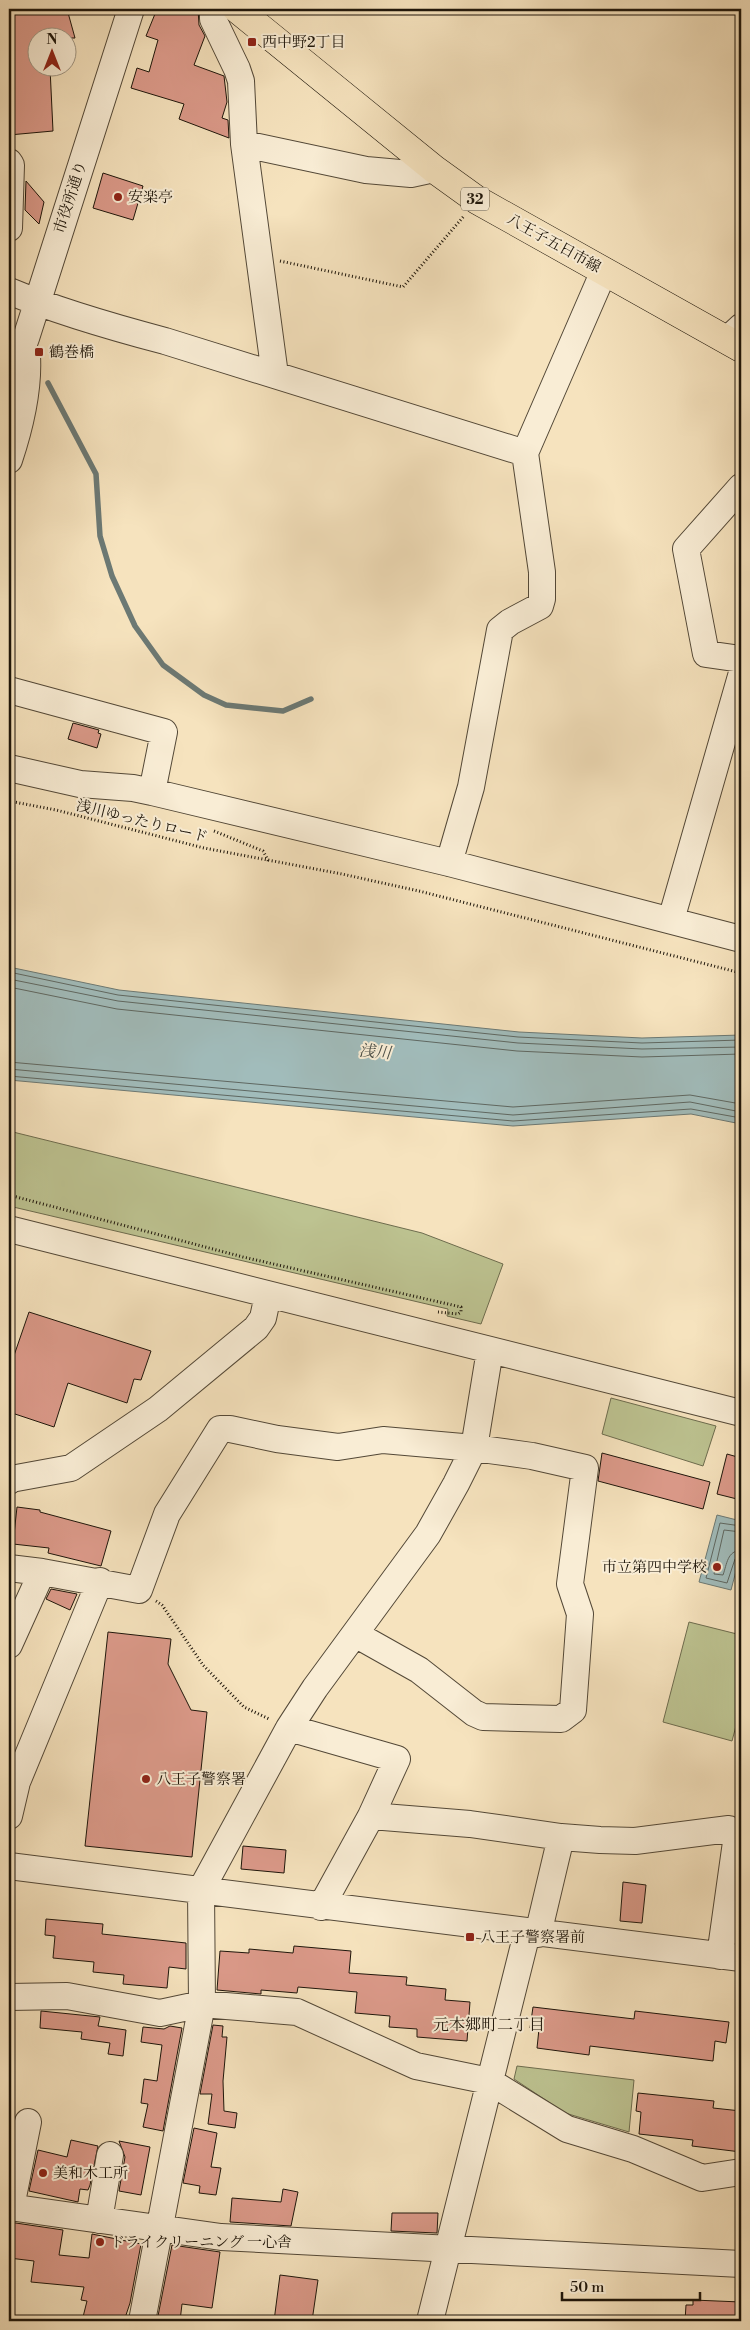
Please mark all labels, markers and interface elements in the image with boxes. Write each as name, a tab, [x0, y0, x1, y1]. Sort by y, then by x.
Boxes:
north arrow	[28, 28, 78, 78]
text: N	[46, 31, 58, 49]
place label: 西中野2丁目	[262, 33, 346, 52]
marker: 西中野2丁目	[246, 36, 258, 48]
street label: 市役所通り	[50, 159, 91, 236]
place label: 安楽亭	[128, 188, 173, 207]
road number: 32	[461, 188, 489, 210]
marker: 安楽亭	[112, 191, 124, 203]
street label: 八王子五日市線	[503, 210, 604, 277]
place label: 鶴巻橋	[49, 343, 94, 362]
marker: 鶴巻橋	[33, 346, 45, 358]
street label: 浅川ゆったりロード	[74, 796, 210, 847]
water label: 浅川	[358, 1041, 394, 1064]
place label: 市立第四中学校	[602, 1558, 707, 1577]
marker: 市立第四中学校	[711, 1561, 723, 1573]
place label: 八王子警察署	[156, 1770, 246, 1789]
marker: 八王子警察署	[140, 1773, 152, 1785]
place label: 八王子警察署前	[480, 1928, 585, 1947]
marker: 八王子警察署前	[464, 1931, 476, 1943]
district label: 元本郷町二丁目	[433, 2015, 545, 2035]
place label: 美和木工所	[53, 2164, 128, 2183]
marker: 美和木工所	[37, 2167, 49, 2179]
place label: ドライクリーニング 一心舎	[110, 2233, 292, 2252]
marker: ドライクリーニング 一心舎	[94, 2236, 106, 2248]
scale bar	[562, 2270, 700, 2302]
text: 50 m	[570, 2278, 604, 2297]

